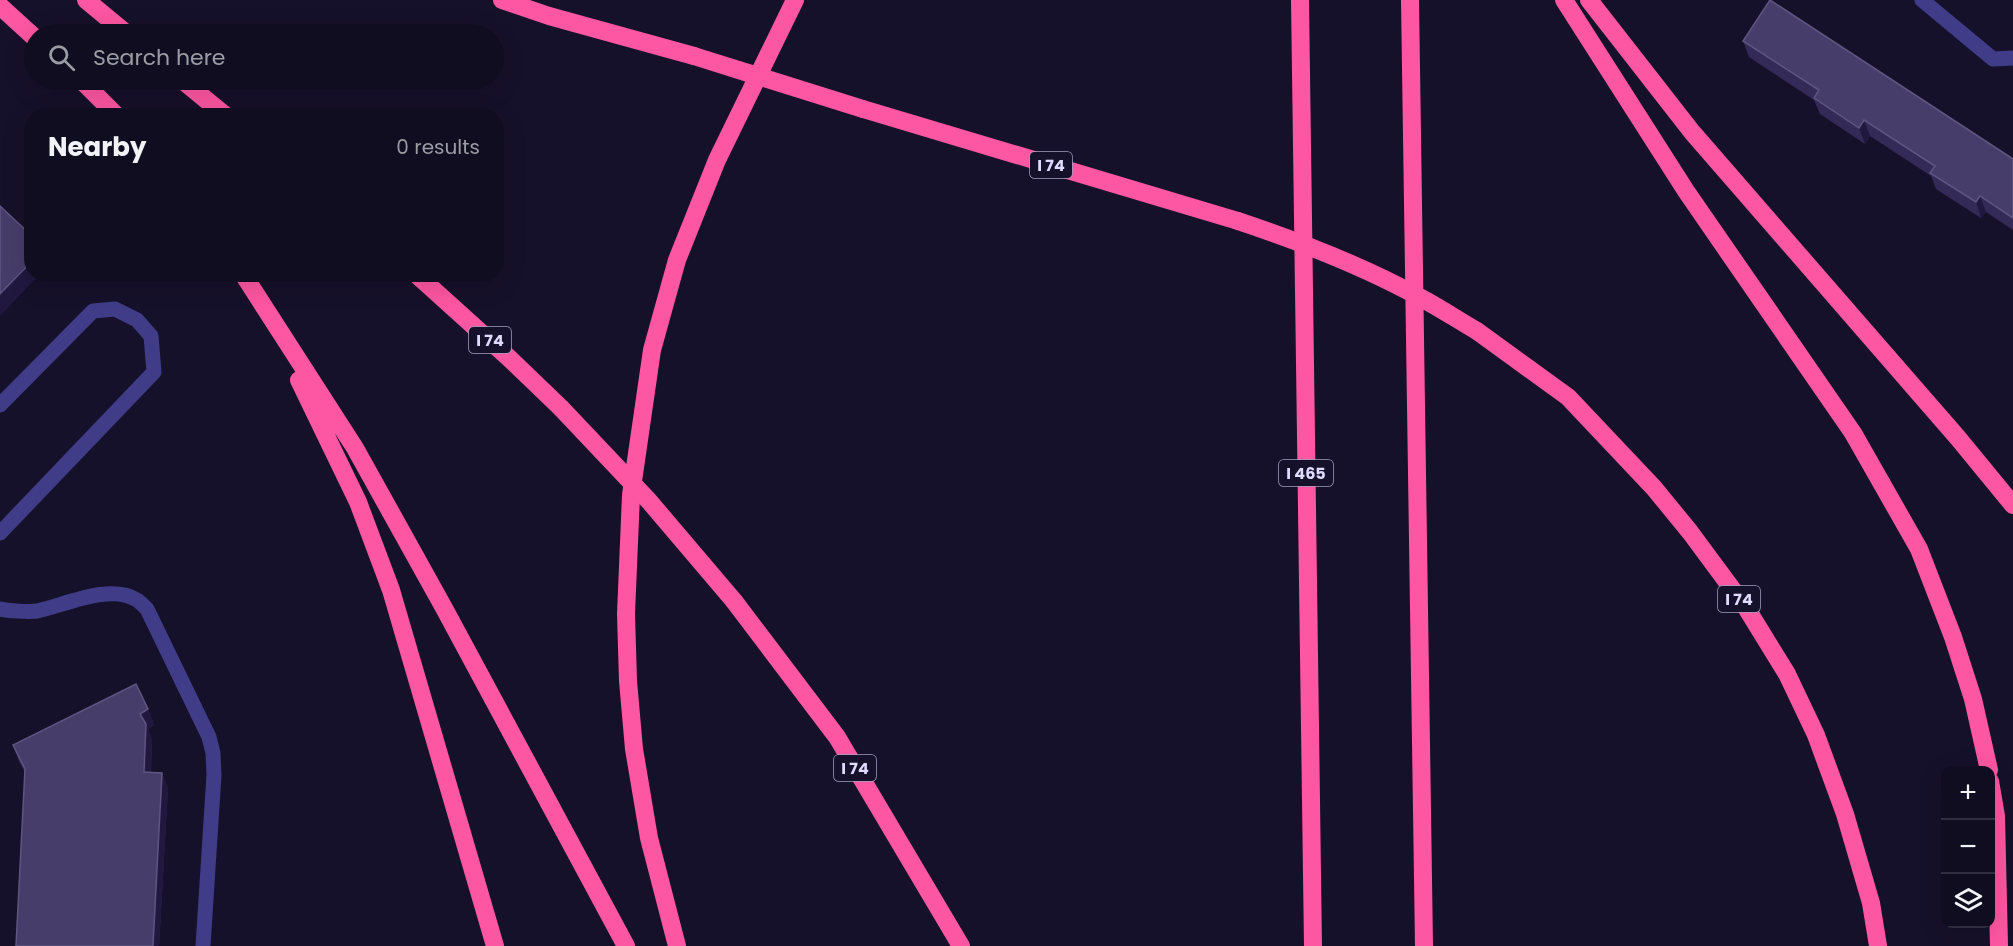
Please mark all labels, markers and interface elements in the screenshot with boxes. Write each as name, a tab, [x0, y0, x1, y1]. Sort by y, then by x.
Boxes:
search box	[24, 24, 504, 90]
icon: search	[45, 41, 78, 74]
text: Search here	[93, 42, 226, 73]
text: Nearby	[48, 129, 146, 165]
text: 0 results	[396, 133, 480, 161]
road number: I 74	[1030, 152, 1072, 178]
road number: I 74	[469, 327, 511, 353]
road number: I 465	[1279, 460, 1333, 486]
road number: I 74	[1718, 586, 1760, 612]
road number: I 74	[834, 755, 876, 781]
map controls	[1941, 766, 1995, 928]
button: +	[1941, 766, 1995, 820]
button: −	[1941, 820, 1995, 874]
button: layers	[1941, 874, 1995, 928]

